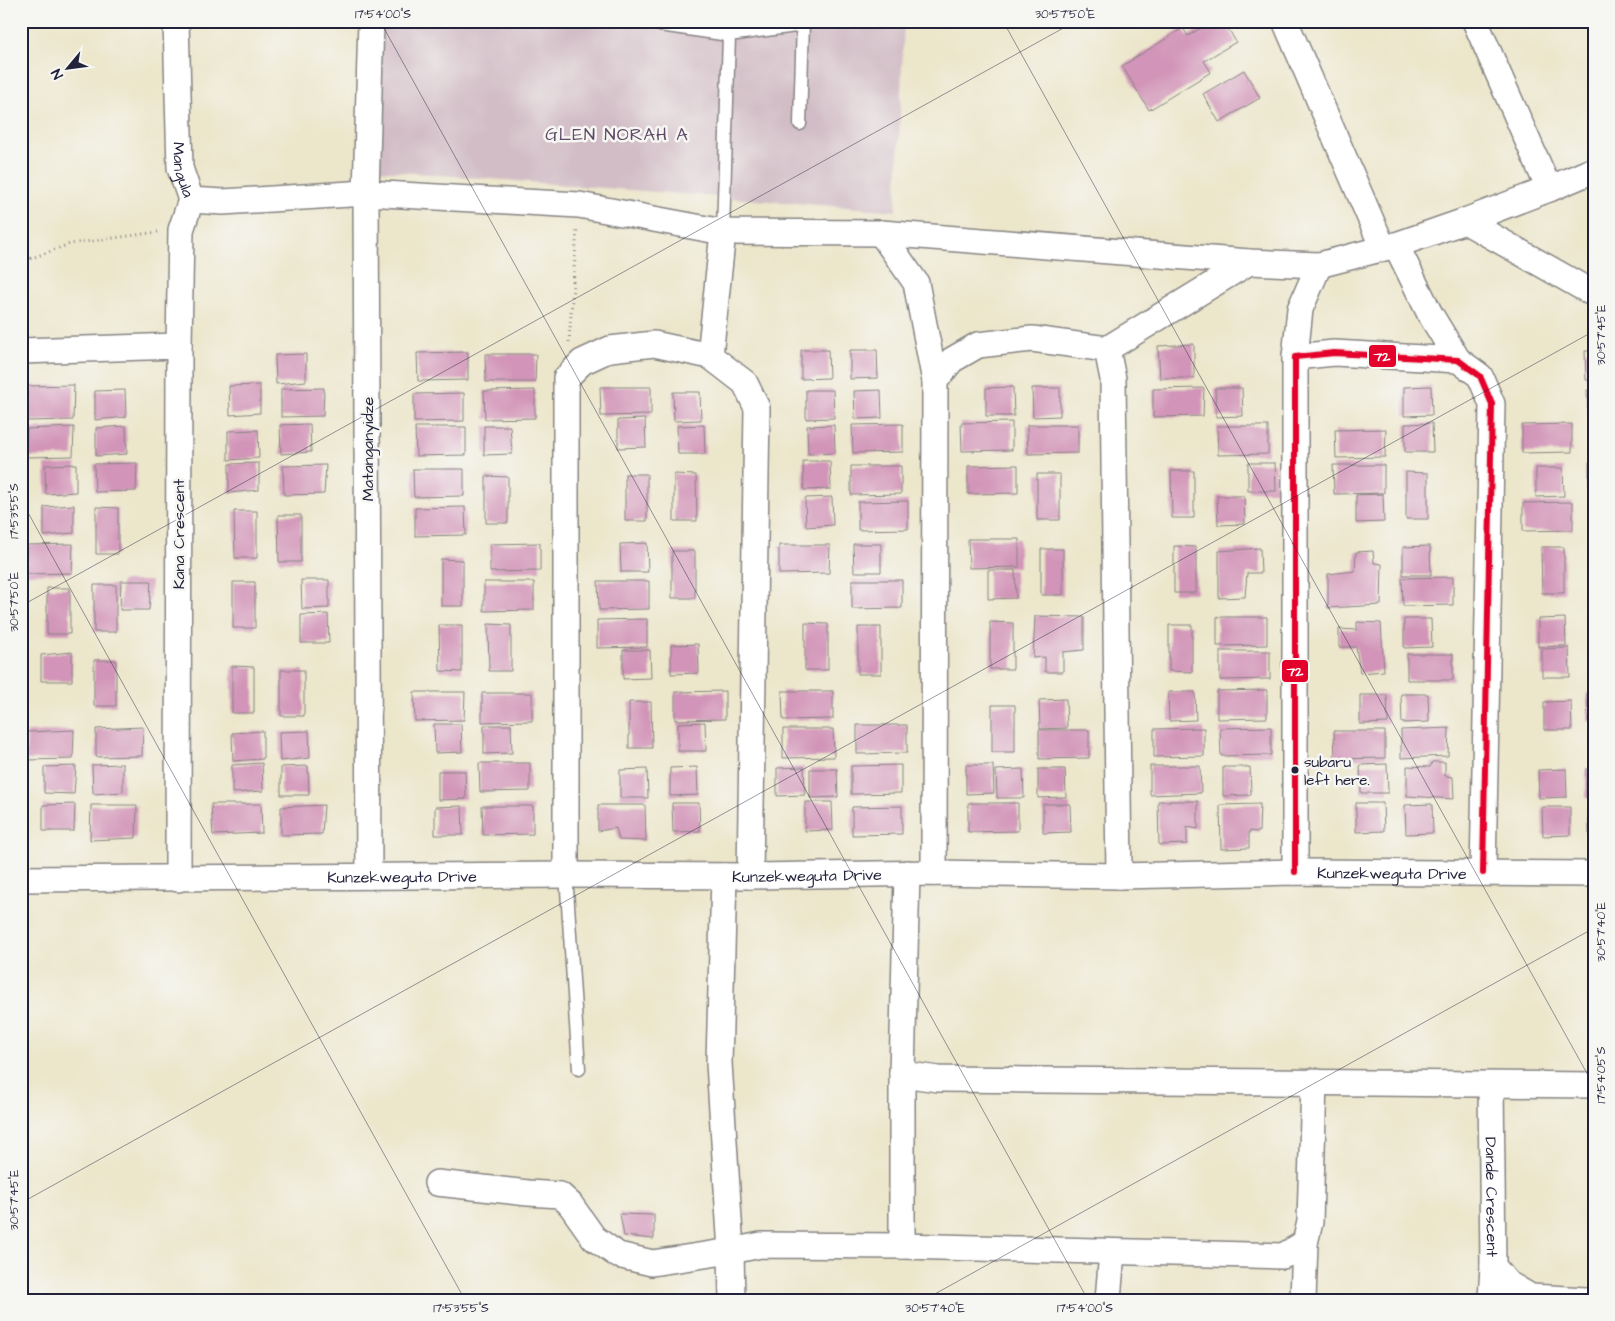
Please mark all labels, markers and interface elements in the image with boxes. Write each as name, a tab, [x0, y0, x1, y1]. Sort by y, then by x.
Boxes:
text: 17°54'00"S	[355, 6, 411, 23]
text: 30°57'50"E	[1035, 6, 1095, 23]
north arrow	[42, 42, 92, 92]
text: N	[47, 65, 68, 83]
district label: GLEN NORAH A	[545, 122, 689, 147]
street label: Mangula	[167, 141, 199, 200]
text: 30°57'45"E	[1593, 305, 1610, 365]
line badge: 72	[1368, 344, 1397, 368]
text: 72	[1373, 347, 1391, 367]
street label: Matanganyidze	[357, 396, 380, 501]
street label: Kana Crescent	[168, 478, 190, 589]
text: 17°53'55"S	[6, 483, 23, 539]
text: 30°57'50"E	[6, 572, 23, 632]
line badge: 72	[1281, 659, 1309, 683]
text: 72	[1286, 662, 1304, 682]
place label: subaru left here.	[1304, 752, 1370, 791]
marker: subaru left here.	[1290, 765, 1300, 775]
street label: Kunzekweguta Drive	[1317, 862, 1467, 886]
street label: Kunzekweguta Drive	[732, 864, 882, 888]
street label: Kunzekweguta Drive	[327, 866, 477, 889]
text: 30°57'40"E	[1593, 902, 1610, 962]
text: 17°54'05"S	[1593, 1046, 1610, 1103]
street label: Dande Crescent	[1480, 1137, 1503, 1258]
text: 30°57'45"E	[6, 1170, 23, 1230]
text: 17°53'55"S	[433, 1300, 489, 1317]
text: 30°57'40"E	[905, 1300, 965, 1317]
text: 17°54'00"S	[1057, 1300, 1113, 1317]

